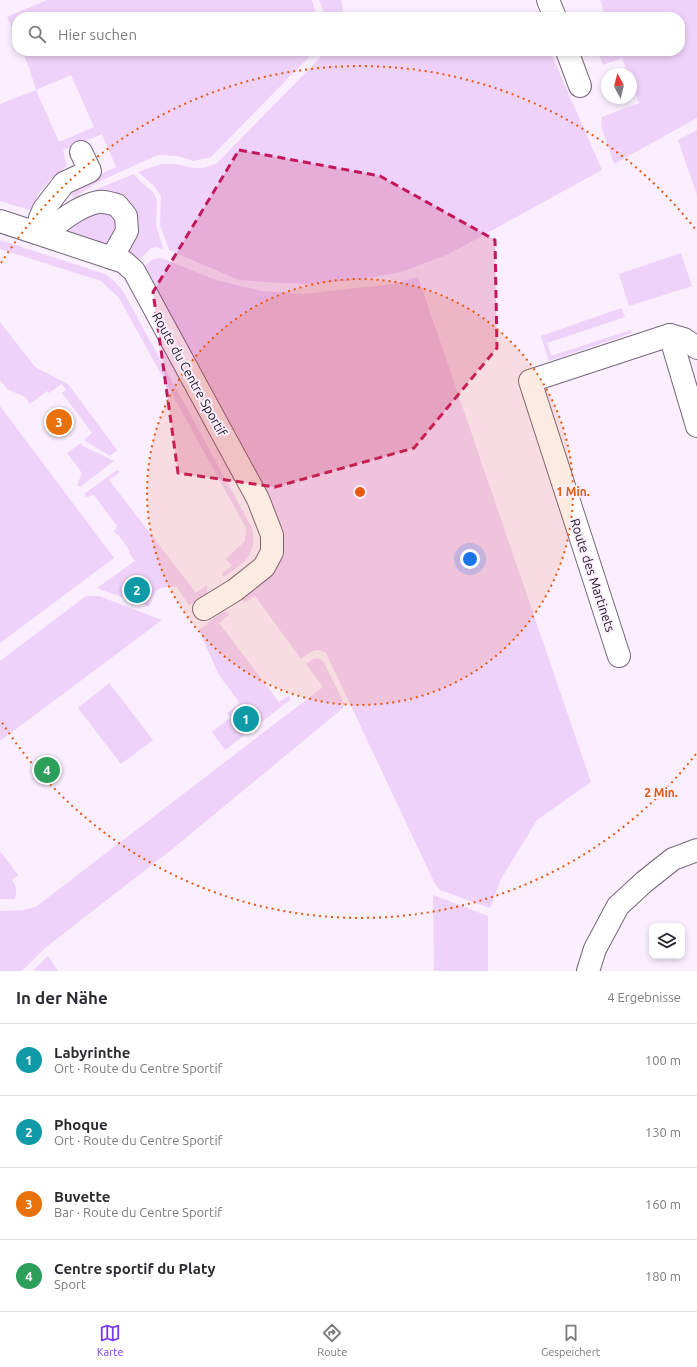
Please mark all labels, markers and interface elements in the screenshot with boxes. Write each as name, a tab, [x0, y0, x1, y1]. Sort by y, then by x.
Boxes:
search box	[12, 12, 685, 56]
icon: search	[26, 23, 48, 45]
text: Hier suchen	[58, 26, 137, 43]
north arrow	[601, 68, 637, 104]
street label: Route du Centre Sportif	[150, 310, 230, 438]
pin: 3	[46, 407, 72, 437]
centre of rings	[353, 485, 367, 499]
text: 1 Min.	[556, 485, 590, 498]
street label: Route des Martinets	[568, 517, 618, 634]
your location	[460, 549, 480, 569]
pin: 2	[124, 575, 150, 605]
pin: 1	[233, 704, 259, 734]
pin: 4	[34, 755, 60, 785]
text: 2 Min.	[644, 786, 678, 799]
map controls	[649, 923, 685, 959]
button: layers	[649, 923, 685, 959]
text: In der Nähe	[16, 988, 108, 1007]
text: 4 Ergebnisse	[607, 990, 681, 1004]
text: Labyrinthe	[54, 1044, 130, 1061]
text: 1	[25, 1053, 33, 1067]
text: 100 m	[645, 1053, 681, 1067]
text: Ort · Route du Centre Sportif	[54, 1061, 223, 1075]
text: Phoque	[54, 1116, 108, 1133]
text: 2	[25, 1125, 33, 1139]
text: 130 m	[645, 1125, 681, 1139]
text: Ort · Route du Centre Sportif	[54, 1133, 223, 1147]
text: Buvette	[54, 1188, 110, 1205]
text: 3	[25, 1197, 33, 1211]
text: 160 m	[645, 1197, 681, 1211]
text: Bar · Route du Centre Sportif	[54, 1205, 222, 1219]
text: Centre sportif du Platy	[54, 1260, 215, 1277]
text: 4	[25, 1269, 33, 1283]
text: 180 m	[645, 1269, 681, 1283]
text: Sport	[54, 1277, 86, 1291]
tab: Karte	[97, 1322, 124, 1358]
tab: Route	[317, 1322, 347, 1358]
tab: Gespeichert	[541, 1322, 600, 1358]

